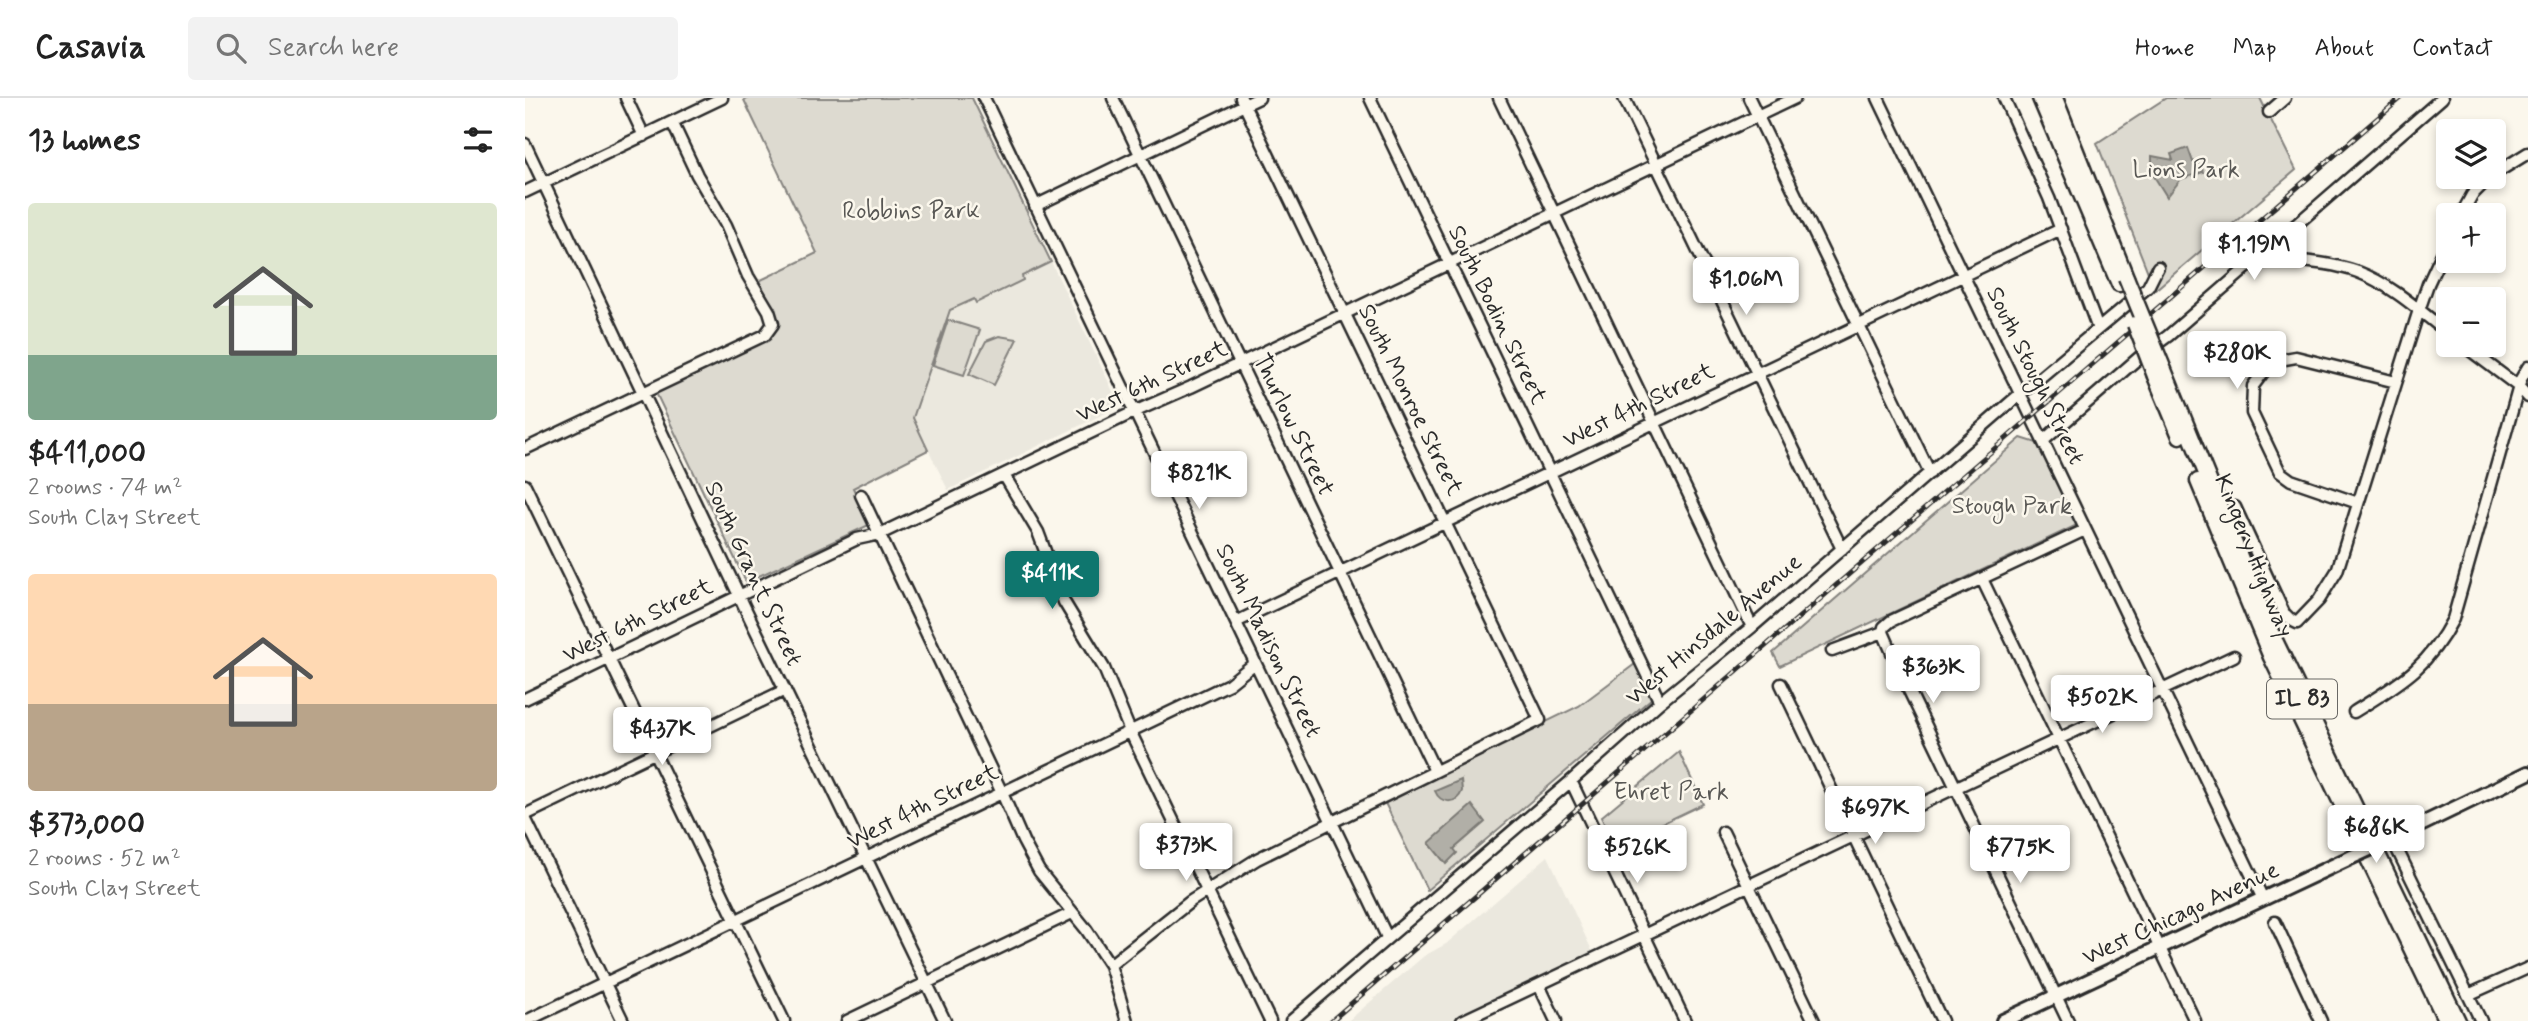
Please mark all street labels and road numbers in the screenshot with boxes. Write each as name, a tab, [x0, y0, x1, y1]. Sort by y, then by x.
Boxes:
street label: South Bodin Street	[1440, 220, 1554, 410]
street label: South Stough Street	[1977, 282, 2091, 471]
street label: South Monroe Street	[1350, 299, 1470, 501]
street label: West 6th Street	[1071, 333, 1233, 431]
street label: Thurlow Street	[1245, 349, 1341, 501]
street label: West 4th Street	[1558, 356, 1720, 456]
street label: Kingery Highway	[2204, 470, 2300, 643]
street label: South Grant Street	[697, 477, 809, 671]
street label: South Madison Street	[1208, 539, 1328, 743]
street label: West Hinsdale Avenue	[1619, 547, 1809, 713]
street label: West 6th Street	[558, 571, 718, 671]
road number: IL 83	[2267, 680, 2337, 719]
street label: West 4th Street	[842, 757, 1004, 857]
street label: West Chicago Avenue	[2078, 855, 2284, 973]

